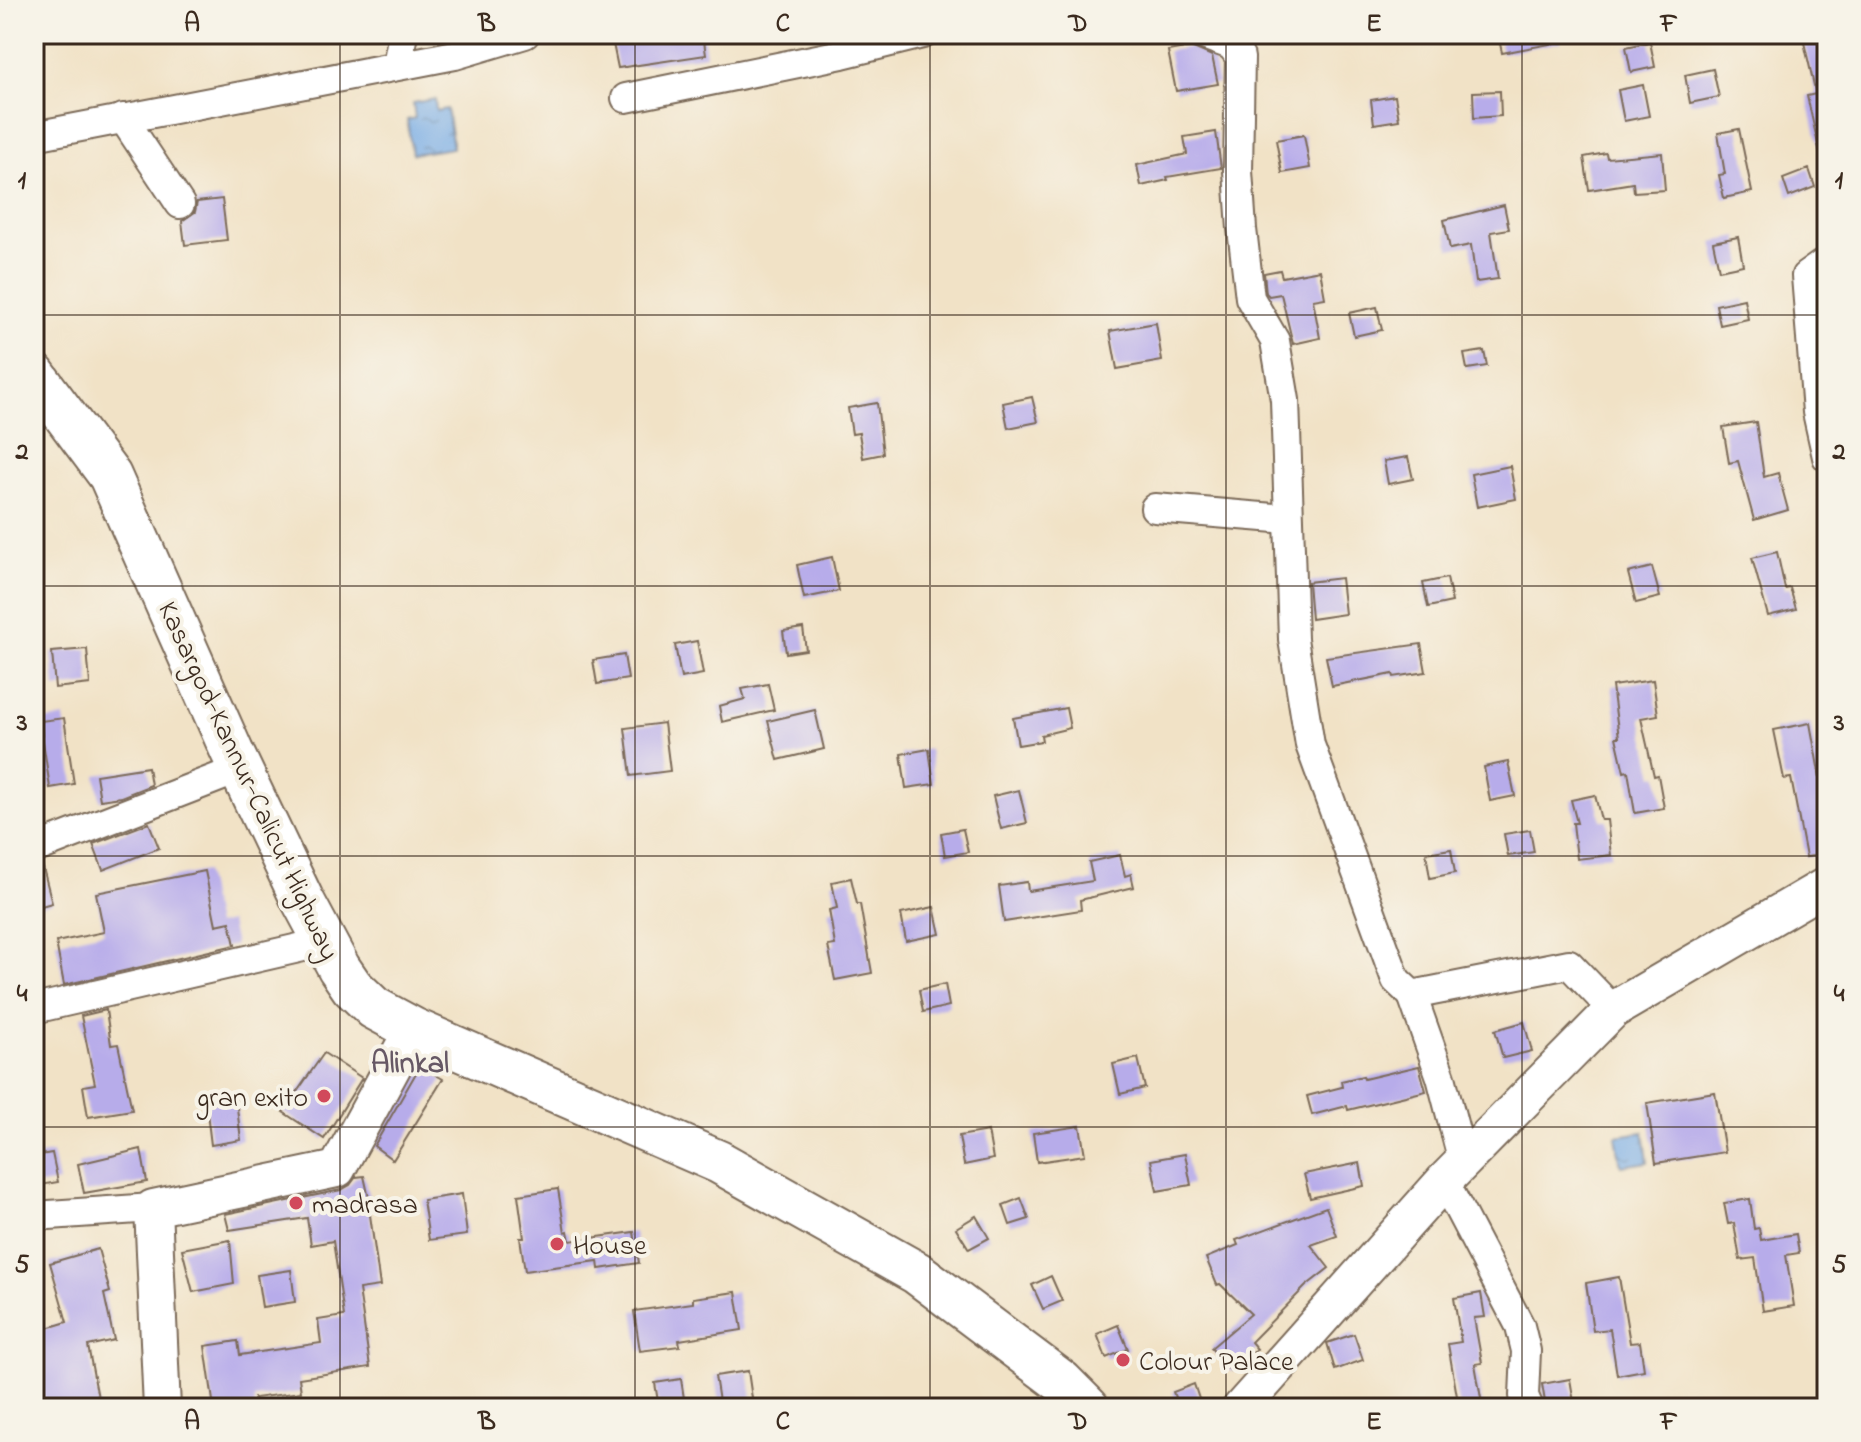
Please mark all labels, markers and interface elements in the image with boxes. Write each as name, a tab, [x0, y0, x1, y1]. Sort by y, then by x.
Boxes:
text: A	[184, 6, 200, 44]
text: B	[477, 6, 496, 44]
text: C	[776, 6, 790, 44]
text: D	[1067, 6, 1088, 44]
text: E	[1366, 6, 1382, 44]
text: F	[1659, 6, 1678, 44]
text: 1	[18, 163, 27, 201]
text: 1	[1835, 163, 1844, 201]
text: 2	[15, 434, 29, 472]
text: 2	[1832, 434, 1846, 472]
street label: Kasargod-Kannur-Calicut Highway	[145, 595, 348, 968]
text: 3	[16, 705, 28, 743]
text: 3	[1833, 705, 1845, 743]
text: 4	[17, 976, 28, 1014]
text: 4	[1834, 976, 1845, 1014]
district label: Alinkal	[371, 1043, 449, 1087]
place label: gran exito	[196, 1079, 308, 1120]
marker: gran exito	[315, 1087, 333, 1105]
place label: madrasa	[312, 1186, 418, 1227]
marker: madrasa	[287, 1194, 305, 1212]
place label: House	[573, 1227, 647, 1268]
marker: House	[548, 1235, 566, 1253]
text: 5	[15, 1247, 30, 1285]
text: 5	[1832, 1247, 1847, 1285]
place label: Colour Palace	[1139, 1343, 1294, 1384]
marker: Colour Palace	[1114, 1351, 1132, 1369]
text: A	[184, 1404, 200, 1442]
text: B	[477, 1404, 496, 1442]
text: C	[776, 1404, 790, 1442]
text: D	[1067, 1404, 1088, 1442]
text: E	[1366, 1404, 1382, 1442]
text: F	[1659, 1404, 1678, 1442]

